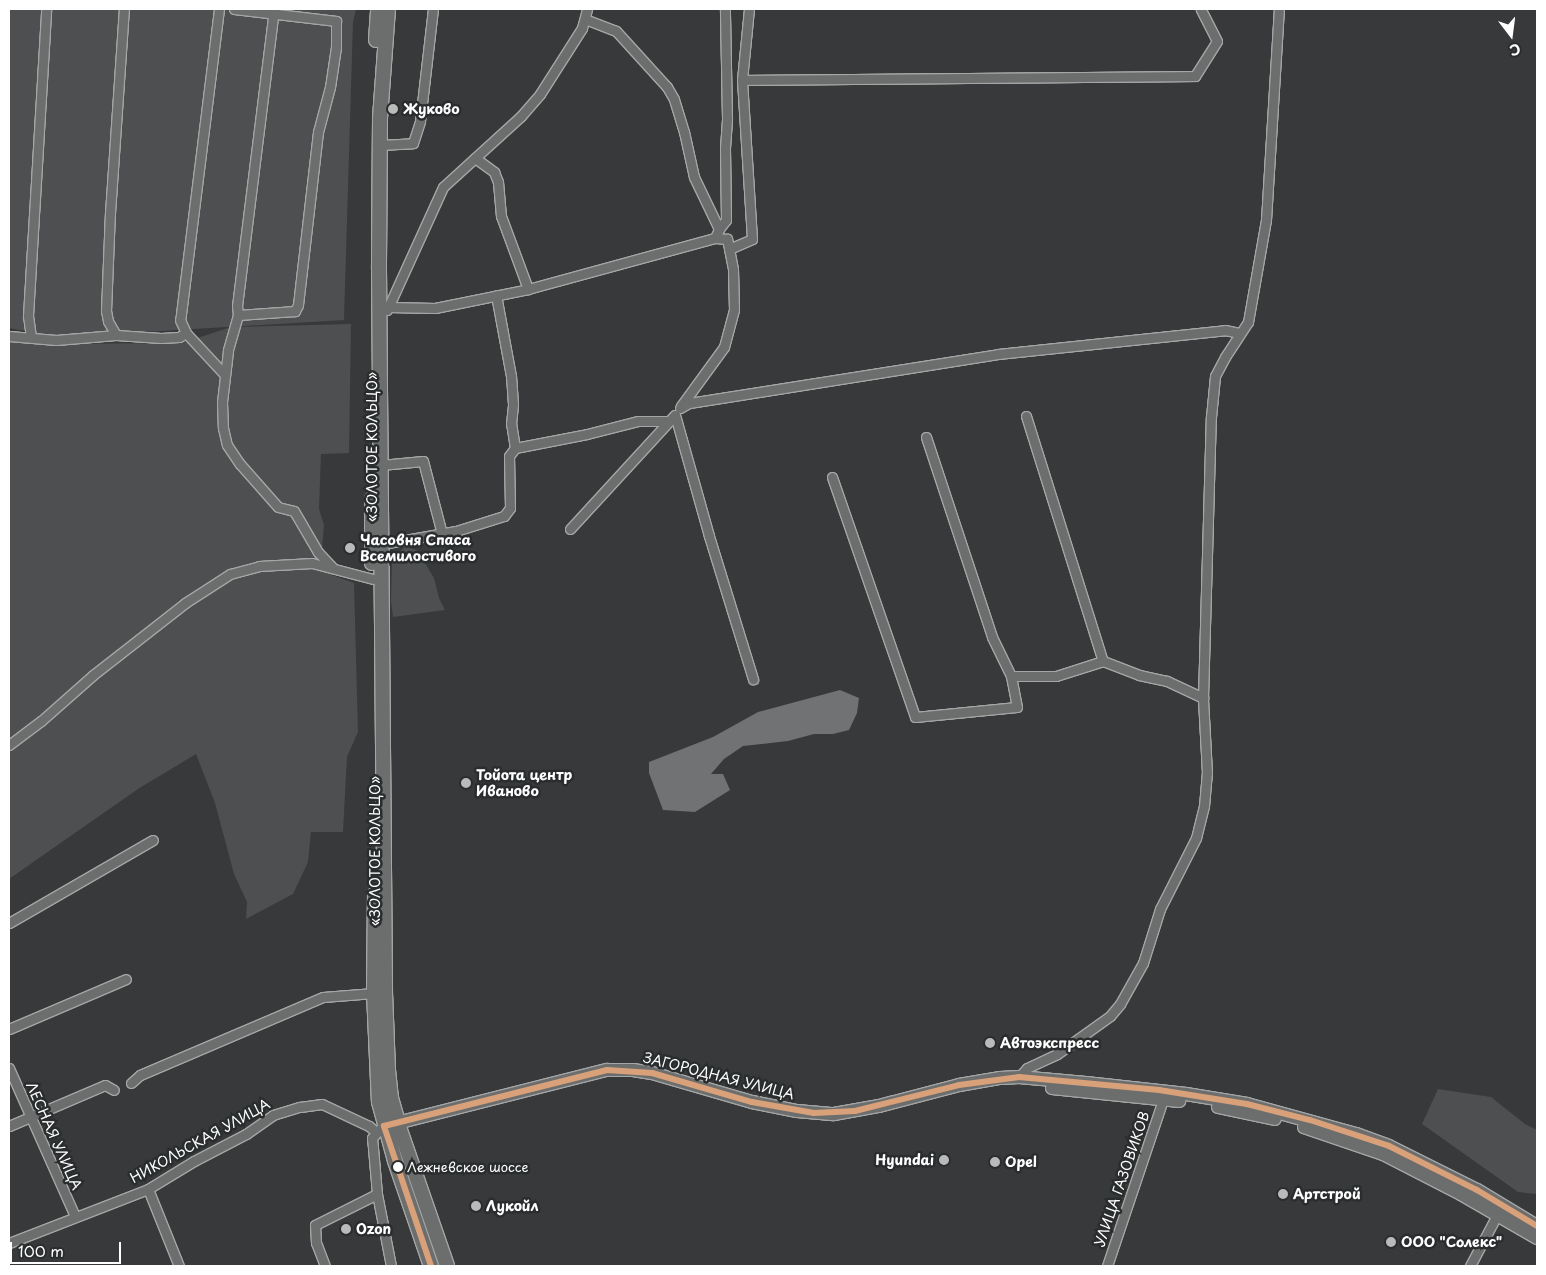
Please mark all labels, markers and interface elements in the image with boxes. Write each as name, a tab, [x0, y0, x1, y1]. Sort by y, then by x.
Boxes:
north arrow	[1486, 10, 1536, 60]
text: С	[1507, 38, 1523, 61]
place label: Жуково	[403, 101, 460, 117]
marker: Жуково	[387, 103, 399, 115]
street label: «ЗОЛОТОЕ КОЛЬЦО»	[364, 371, 380, 523]
place label: Часовня Спаса Всемилостивого	[360, 532, 476, 564]
marker: Часовня Спаса Всемилостивого	[344, 542, 356, 554]
place label: Тойота центр Иваново	[476, 767, 573, 800]
street label: «ЗОЛОТОЕ КОЛЬЦО»	[367, 775, 383, 927]
marker: Тойота центр Иваново	[460, 777, 472, 789]
place label: Автоэкспресс	[1000, 1035, 1099, 1051]
marker: Автоэкспресс	[984, 1037, 996, 1049]
street label: ЗАГОРОДНАЯ УЛИЦА	[642, 1049, 796, 1103]
street label: ЛЕСНАЯ УЛИЦА	[23, 1080, 85, 1192]
street label: НИКОЛЬСКАЯ УЛИЦА	[127, 1096, 273, 1186]
street label: УЛИЦА ГАЗОВИКОВ	[1091, 1108, 1153, 1250]
place label: Hyundai	[875, 1152, 934, 1168]
marker: Hyundai	[938, 1154, 950, 1166]
place label: Opel	[1005, 1154, 1037, 1170]
marker: Opel	[989, 1156, 1001, 1168]
place label: Лежневское шоссе	[407, 1159, 528, 1175]
marker: Лежневское шоссе	[393, 1162, 403, 1172]
place label: Артстрой	[1293, 1186, 1361, 1202]
marker: Артстрой	[1277, 1188, 1289, 1200]
place label: Лукойл	[486, 1198, 538, 1214]
marker: Лукойл	[470, 1200, 482, 1212]
place label: Ozon	[356, 1221, 391, 1237]
marker: Ozon	[340, 1223, 352, 1235]
scale bar	[12, 1232, 124, 1264]
place label: ООО "Солекс"	[1401, 1234, 1502, 1250]
marker: ООО "Солекс"	[1385, 1236, 1397, 1248]
text: 100 m	[18, 1239, 64, 1262]

